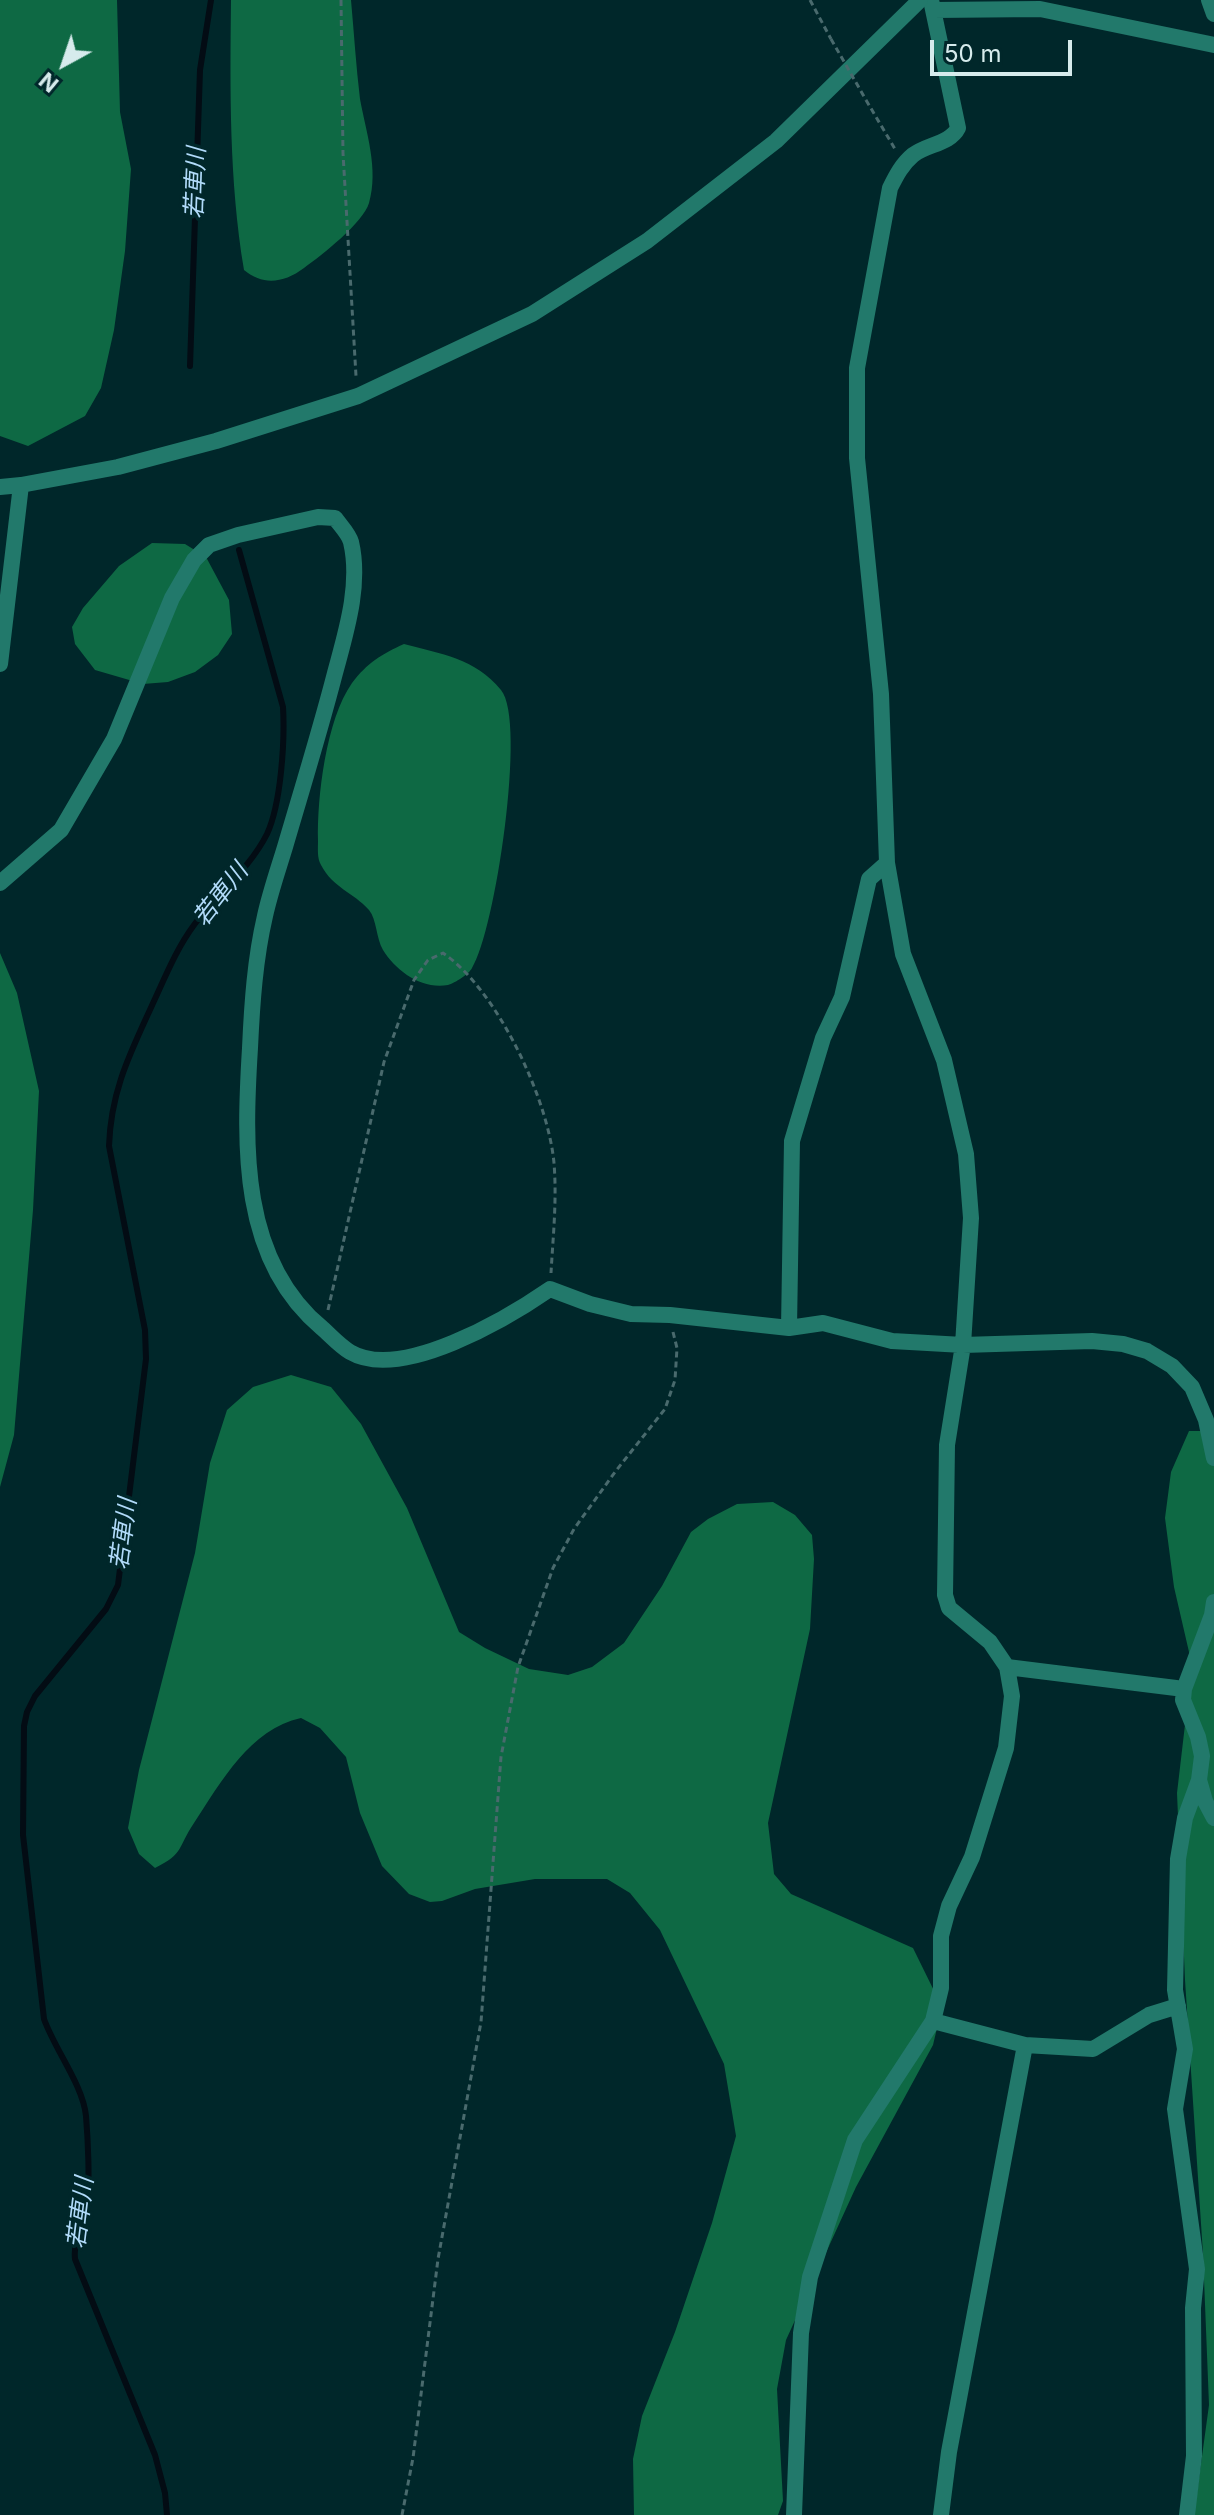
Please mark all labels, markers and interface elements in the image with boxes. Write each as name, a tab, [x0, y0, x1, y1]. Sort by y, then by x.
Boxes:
north arrow	[24, 24, 104, 104]
scale bar	[934, 24, 1076, 74]
text: 50 m	[944, 39, 1002, 68]
text: N	[34, 67, 63, 98]
water label: 若車川	[180, 147, 212, 219]
water label: 若車川	[187, 858, 255, 932]
water label: 若車川	[105, 1497, 143, 1571]
water label: 若車川	[62, 2176, 100, 2250]

